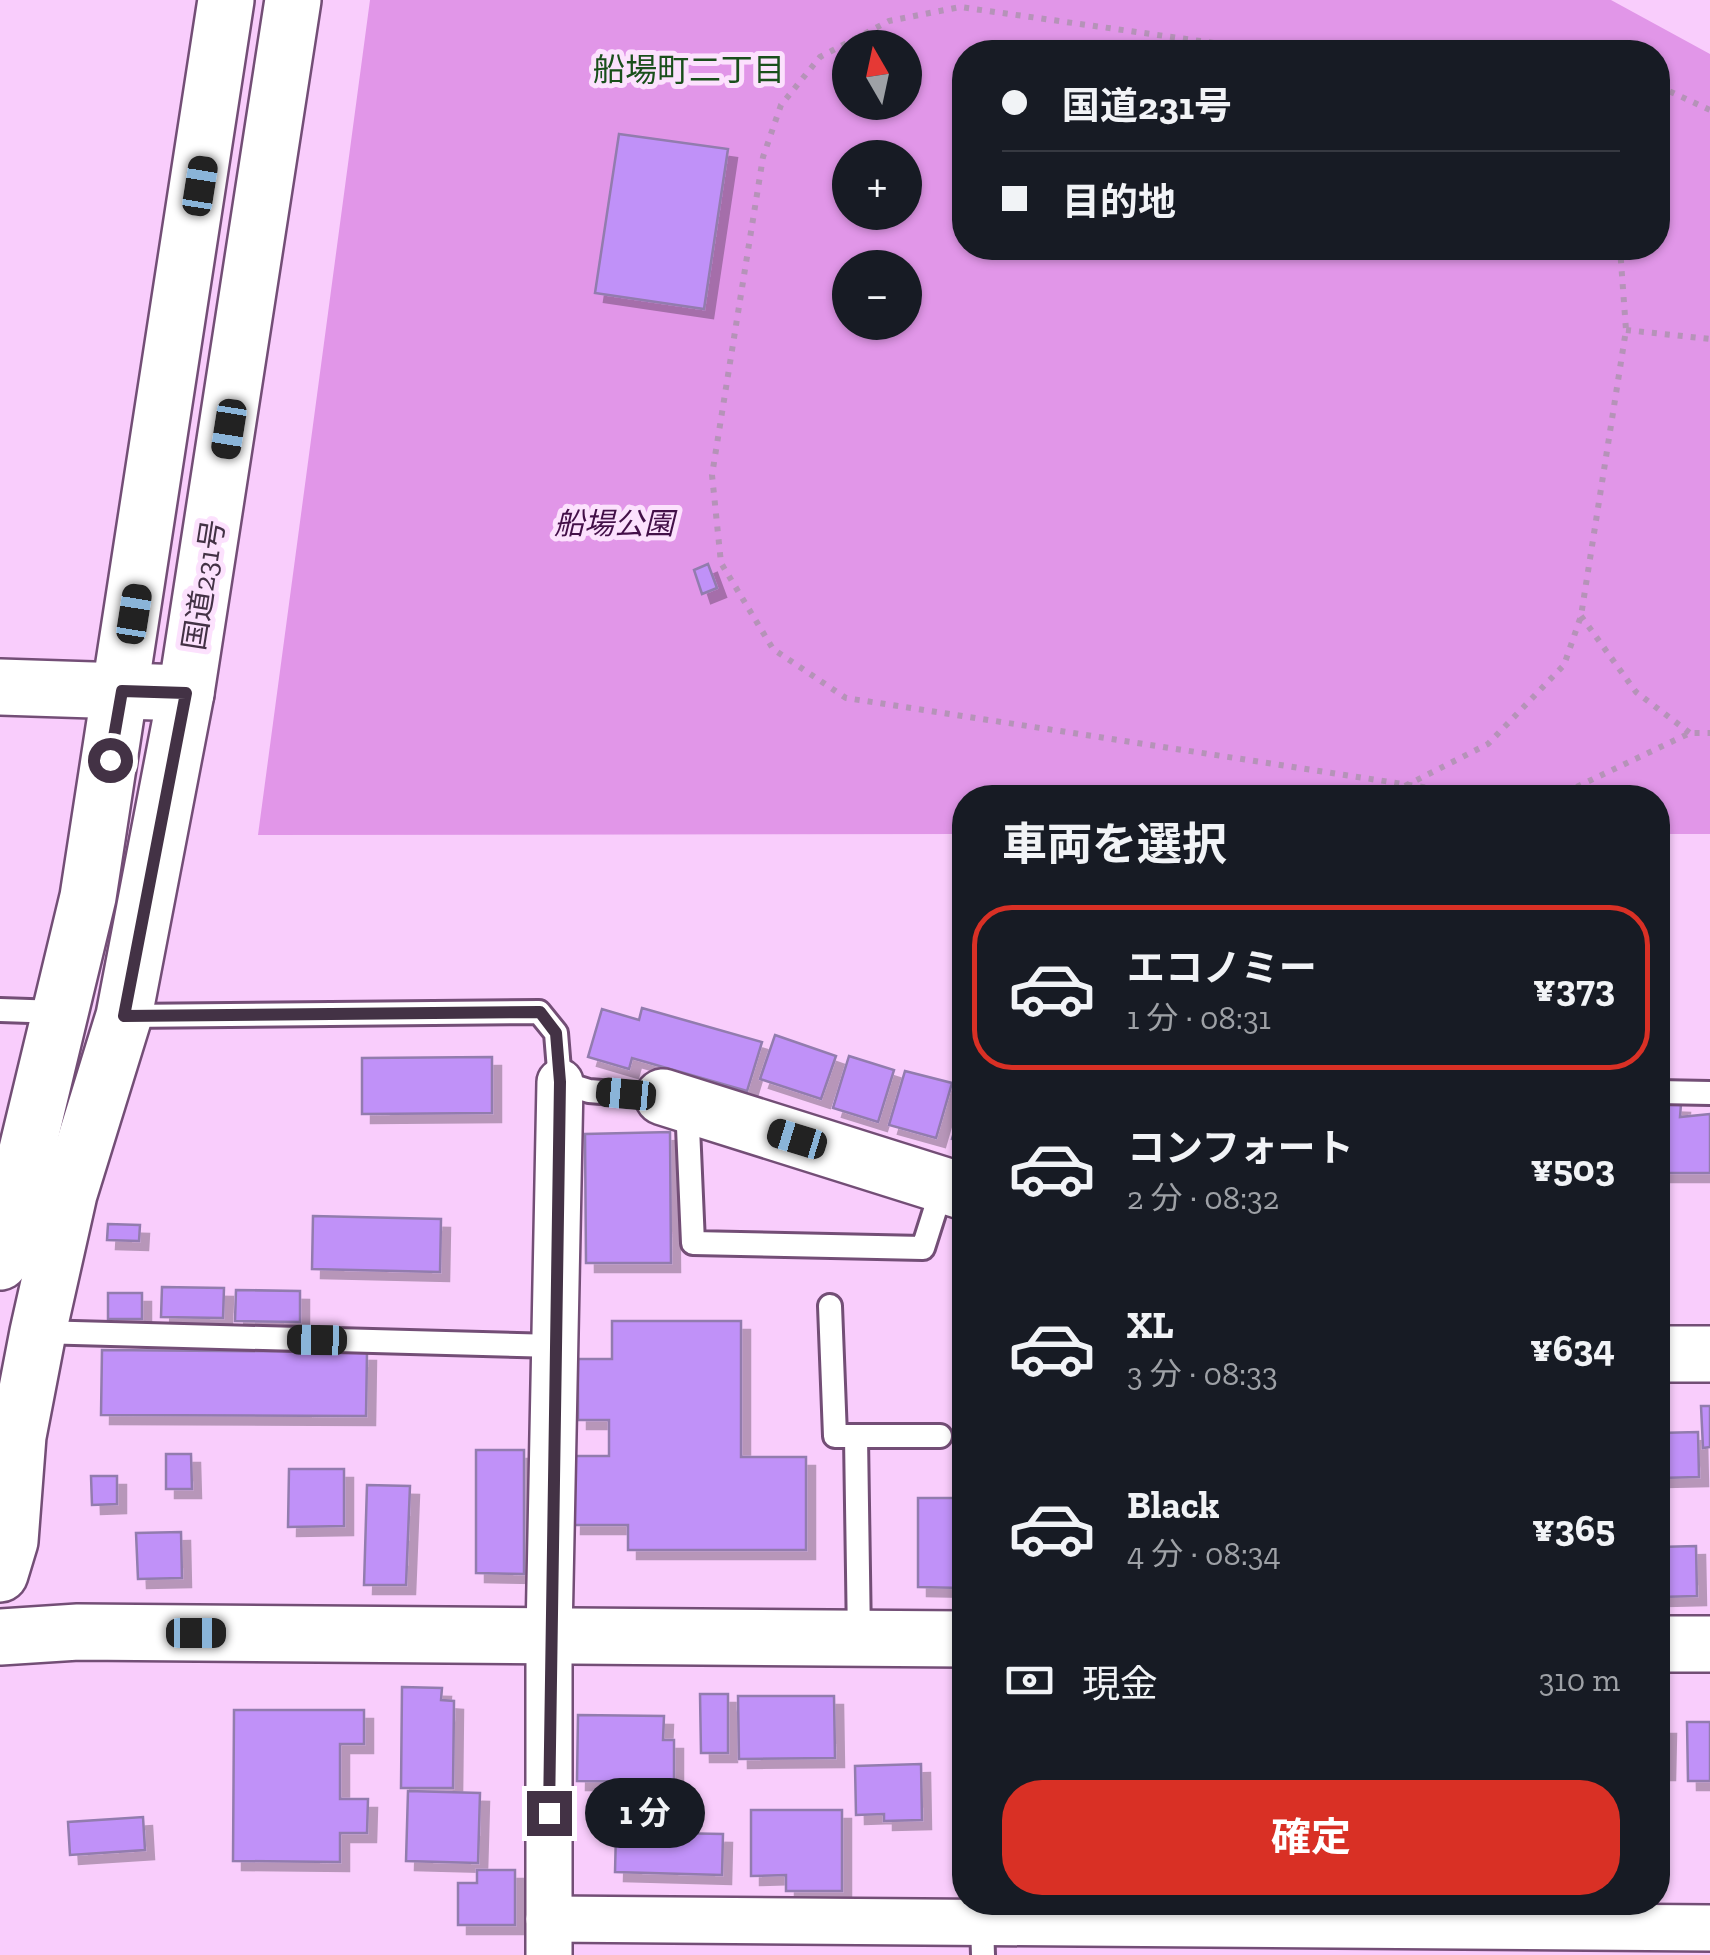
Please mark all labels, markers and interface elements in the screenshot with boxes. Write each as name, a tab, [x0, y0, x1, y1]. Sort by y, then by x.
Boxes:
north arrow	[832, 30, 922, 120]
map controls	[832, 30, 922, 340]
district label: 船場町二丁目	[593, 51, 785, 89]
text: 国道231号	[1062, 83, 1232, 129]
button: +	[832, 140, 922, 230]
car	[180, 154, 220, 218]
text: 目的地	[1062, 179, 1176, 225]
button: −	[832, 250, 922, 340]
car	[209, 397, 249, 461]
park label: 船場公園	[554, 506, 678, 542]
street label: 国道231号	[176, 517, 232, 653]
car	[114, 582, 154, 646]
route start	[88, 738, 133, 783]
text: 車両を選択	[1002, 818, 1227, 872]
icon: car	[1007, 943, 1097, 1033]
text: エコノミー	[1127, 945, 1317, 991]
text: ¥373	[1533, 965, 1615, 1011]
text: 1 分 · 08:31	[1127, 999, 1271, 1037]
car	[595, 1076, 657, 1112]
car	[764, 1116, 830, 1162]
icon: car	[1007, 1123, 1097, 1213]
text: コンフォート	[1127, 1125, 1354, 1171]
text: ¥503	[1530, 1145, 1615, 1191]
text: 2 分 · 08:32	[1127, 1179, 1279, 1217]
text: XL	[1127, 1302, 1174, 1348]
icon: car	[1007, 1303, 1097, 1393]
car	[287, 1324, 347, 1356]
text: ¥634	[1530, 1325, 1615, 1371]
text: 3 分 · 08:33	[1127, 1355, 1278, 1393]
text: Black	[1127, 1482, 1220, 1528]
icon: car	[1007, 1483, 1097, 1573]
text: ¥365	[1532, 1505, 1615, 1551]
text: 4 分 · 08:34	[1127, 1535, 1281, 1573]
car	[166, 1618, 226, 1648]
icon: cash	[1002, 1653, 1057, 1708]
text: 現金	[1082, 1661, 1158, 1707]
text: 310 m	[1539, 1661, 1620, 1699]
callout: 1 分	[584, 1778, 704, 1848]
button: 確定	[1002, 1780, 1620, 1895]
route end	[527, 1791, 572, 1836]
text: 1 分	[620, 1794, 670, 1832]

